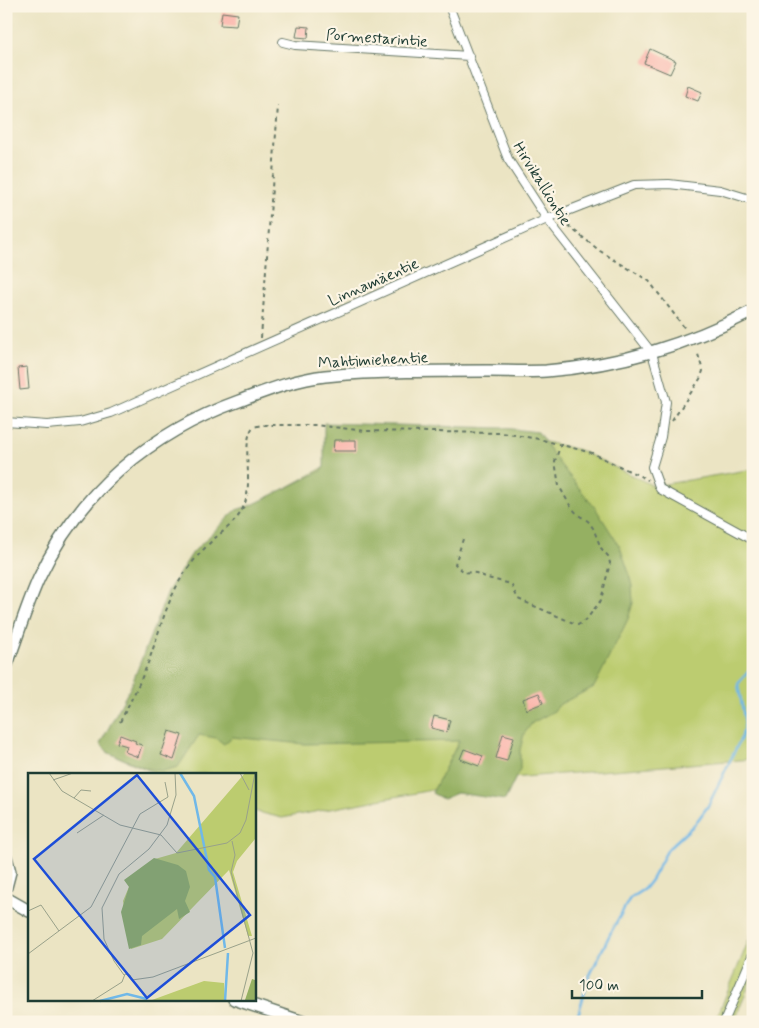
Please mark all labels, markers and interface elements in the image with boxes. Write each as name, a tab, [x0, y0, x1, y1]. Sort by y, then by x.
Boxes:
street label: Pormestarintie	[325, 24, 429, 53]
street label: Hirvikalliontie	[508, 138, 576, 230]
street label: Linnamäentie	[325, 253, 422, 312]
street label: Mahtimiehentie	[317, 347, 429, 374]
inset map	[28, 773, 255, 1000]
scale bar	[572, 968, 702, 1000]
text: 100 m	[579, 976, 619, 996]

